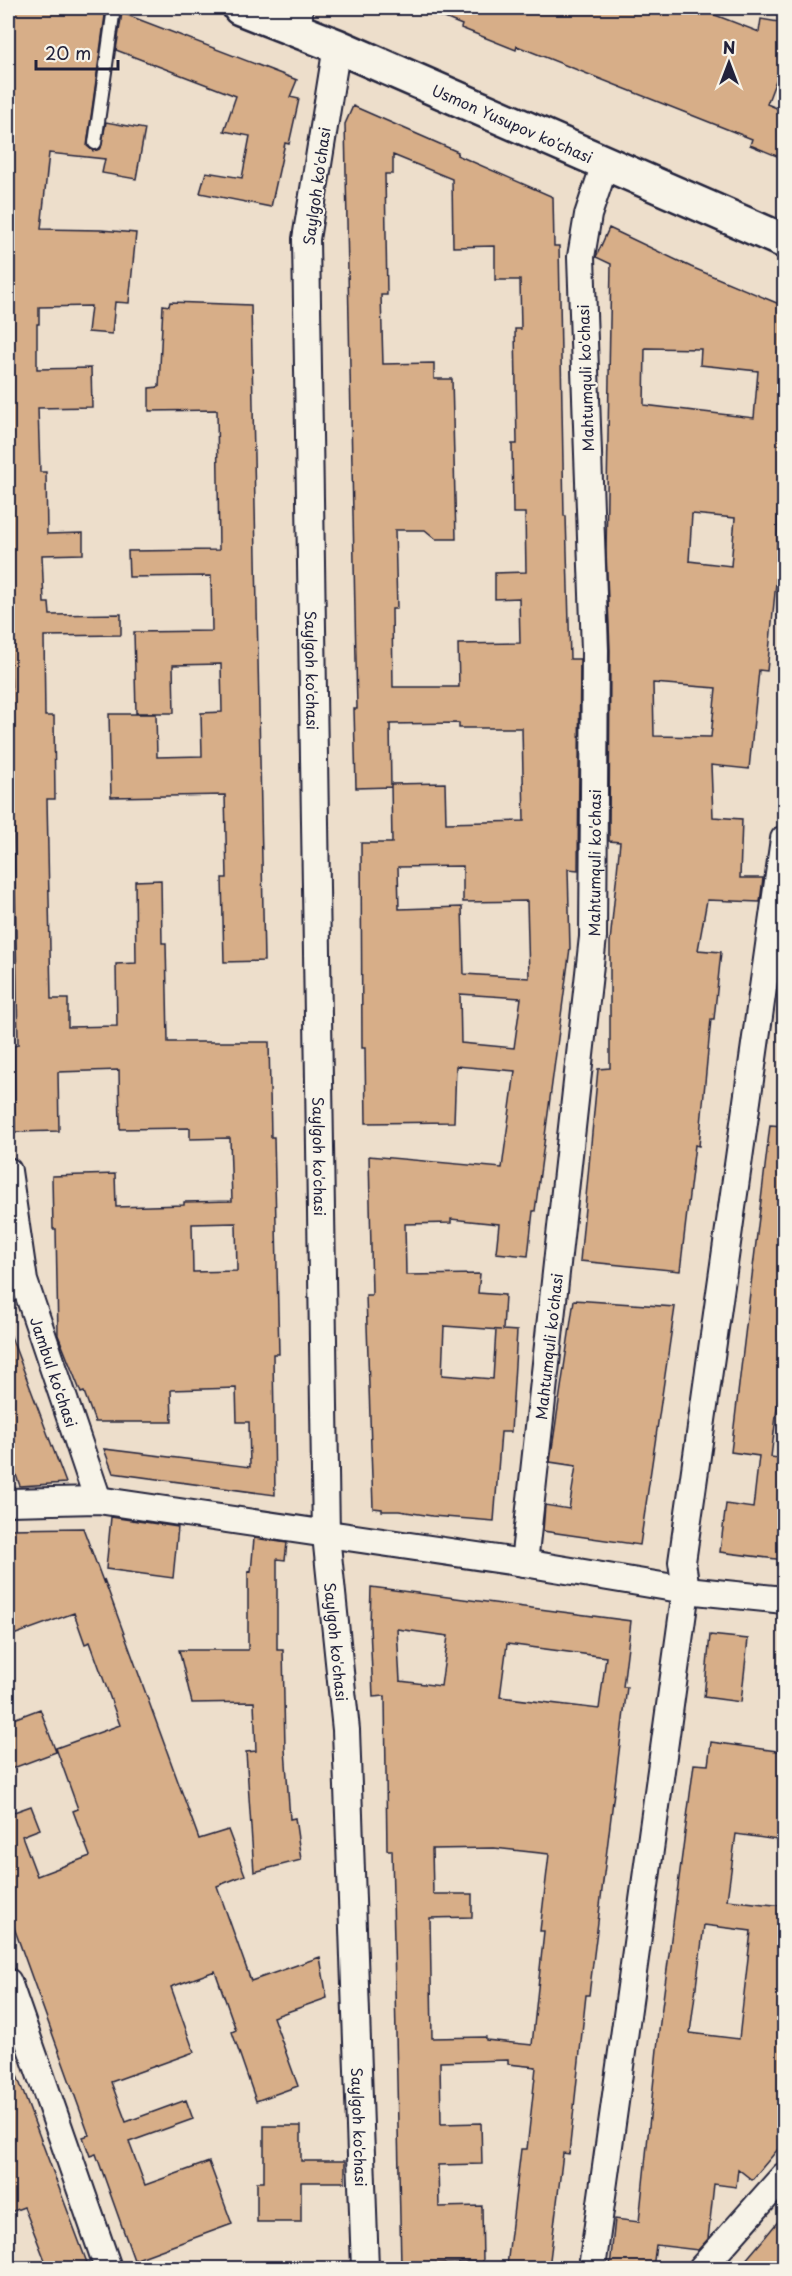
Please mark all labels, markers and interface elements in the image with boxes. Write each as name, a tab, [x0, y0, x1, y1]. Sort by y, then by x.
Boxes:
scale bar	[36, 33, 118, 71]
north arrow	[699, 33, 759, 93]
text: N	[723, 35, 735, 59]
text: 20 m	[45, 39, 91, 66]
street label: Usmon Yusupov ko'chasi	[429, 77, 597, 168]
street label: Saylgoh ko'chasi	[296, 125, 336, 247]
street label: Mahtumquli ko'chasi	[571, 304, 599, 452]
street label: Saylgoh ko'chasi	[300, 611, 325, 730]
street label: Mahtumquli ko'chasi	[582, 789, 606, 937]
street label: Saylgoh ko'chasi	[308, 1097, 333, 1216]
street label: Mahtumquli ko'chasi	[528, 1272, 567, 1421]
street label: Jambul ko'chasi	[25, 1313, 84, 1430]
street label: Saylgoh ko'chasi	[319, 1581, 354, 1702]
street label: Saylgoh ko'chasi	[346, 2067, 374, 2187]

